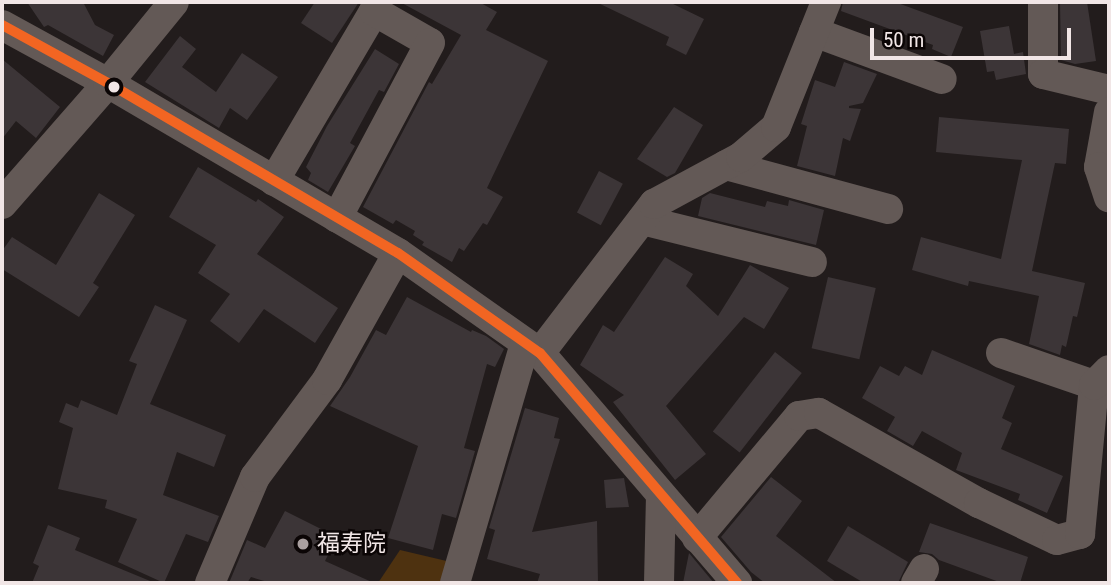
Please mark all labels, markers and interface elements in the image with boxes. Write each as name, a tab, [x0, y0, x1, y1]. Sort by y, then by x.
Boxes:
scale bar	[873, 14, 1074, 58]
text: 50 m	[883, 28, 924, 52]
unlabelled marker	[107, 80, 121, 94]
place label: 福寿院	[317, 530, 386, 558]
marker: 福寿院	[295, 536, 311, 552]

